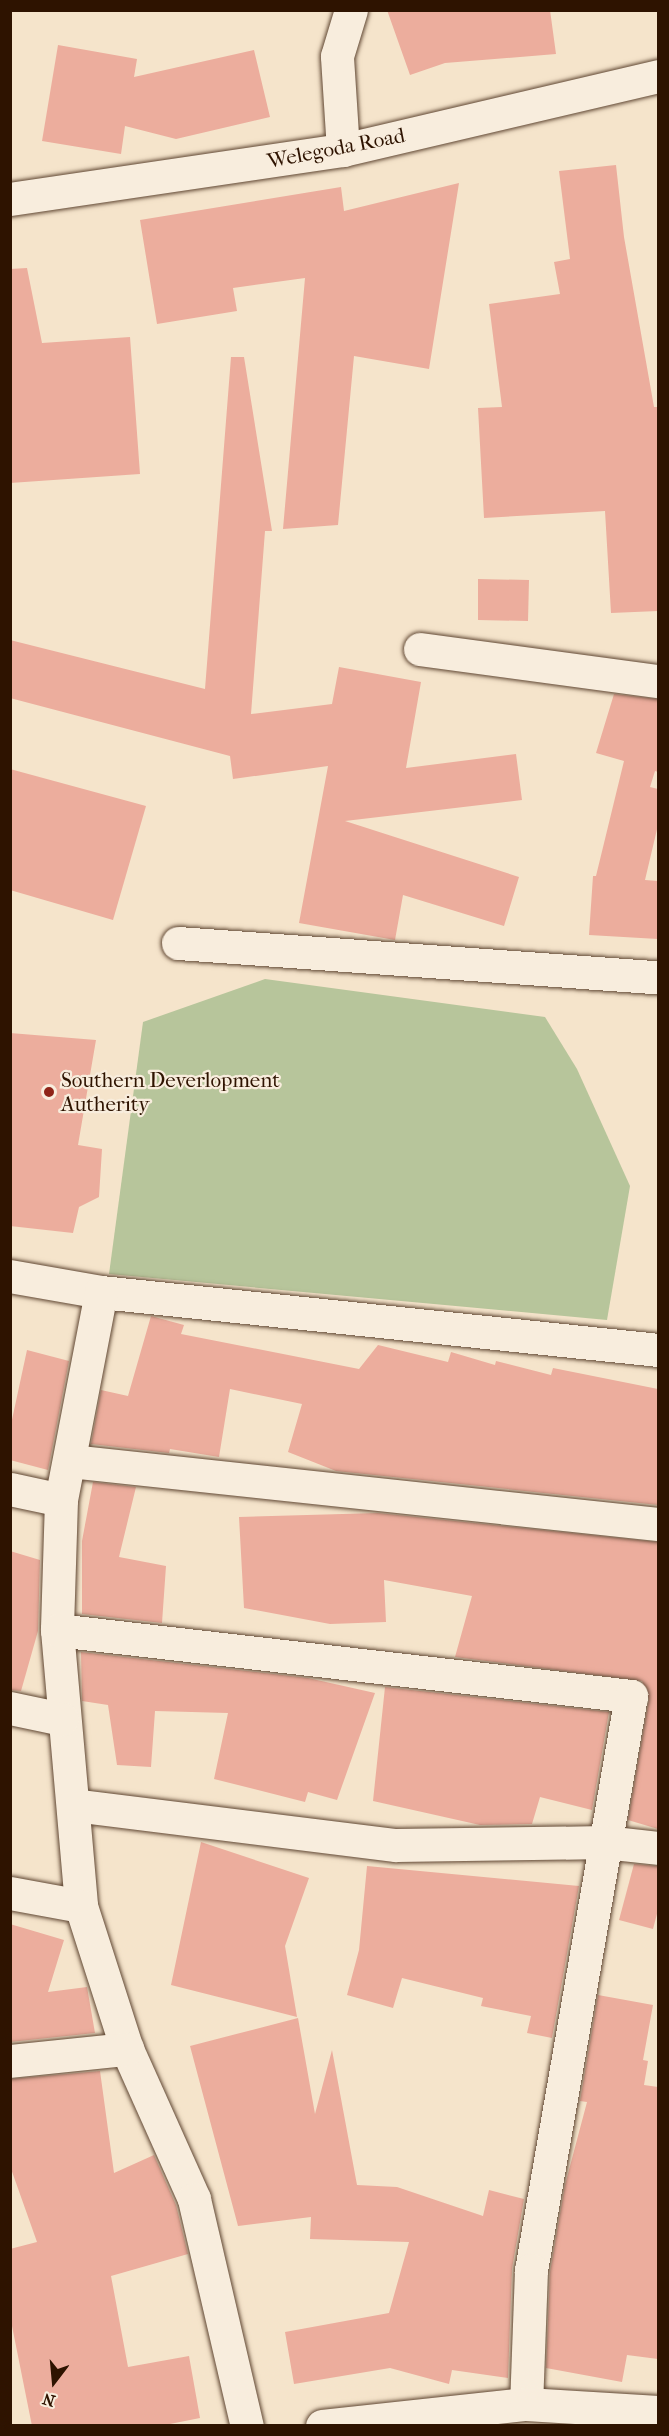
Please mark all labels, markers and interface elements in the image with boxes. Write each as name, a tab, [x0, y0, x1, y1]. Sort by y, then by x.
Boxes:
street label: Welegoda Road	[265, 122, 407, 174]
place label: Southern Deverlopment Autherity	[61, 1067, 280, 1117]
marker: Southern Deverlopment Autherity	[42, 1085, 56, 1099]
north arrow	[24, 2352, 84, 2412]
text: N	[40, 2389, 57, 2411]

